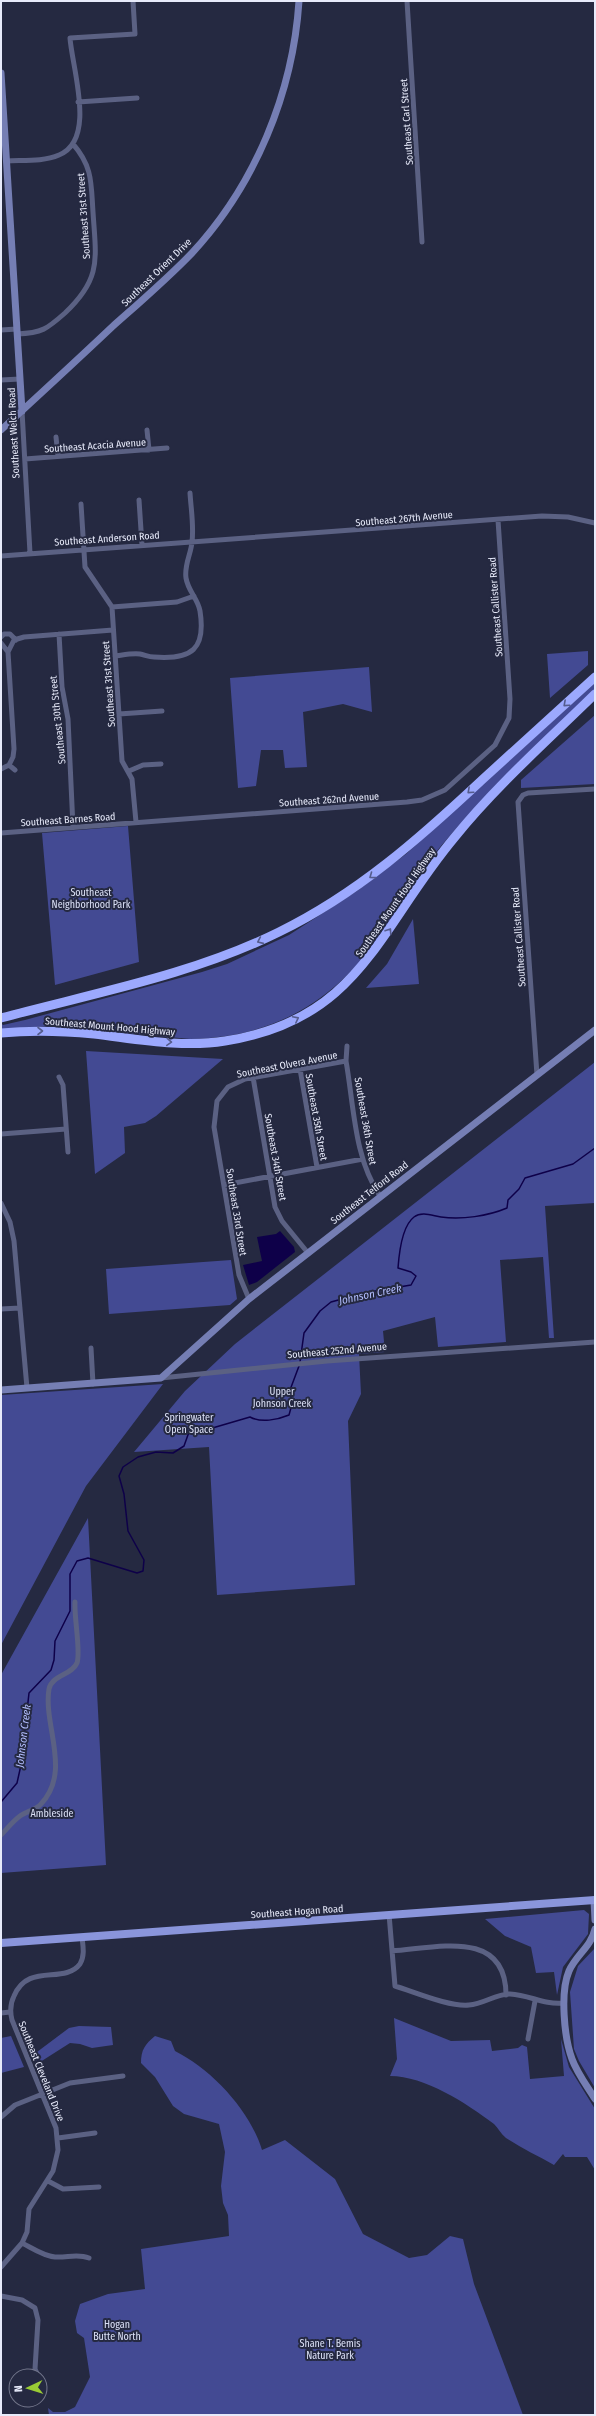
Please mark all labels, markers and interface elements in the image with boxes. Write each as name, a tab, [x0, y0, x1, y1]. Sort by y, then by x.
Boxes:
street label: Southeast Carl Street	[398, 78, 416, 166]
street label: Southeast 31st Street	[75, 172, 93, 259]
street label: Southeast Orient Drive	[119, 236, 194, 309]
street label: Southeast Welch Road	[6, 387, 22, 479]
street label: Southeast Acacia Avenue	[44, 436, 146, 456]
street label: Southeast 267th Avenue	[355, 509, 453, 529]
street label: Southeast Anderson Road	[54, 529, 160, 549]
street label: Southeast Callister Road	[487, 557, 505, 657]
street label: Southeast 31st Street	[100, 640, 118, 727]
street label: Southeast 30th Street	[47, 674, 69, 765]
one-way arrow	[563, 699, 571, 706]
one-way arrow	[467, 787, 475, 794]
street label: Southeast 262nd Avenue	[279, 791, 380, 809]
street label: Southeast Barnes Road	[20, 811, 116, 829]
street label: Southeast Mount Hood Highway	[353, 845, 438, 959]
one-way arrow	[369, 871, 376, 878]
park label: Southeast Neighborhood Park	[52, 887, 131, 911]
street label: Southeast Callister Road	[510, 887, 528, 987]
one-way arrow	[384, 929, 391, 936]
one-way arrow	[256, 936, 264, 944]
street label: Southeast Mount Hood Highway	[44, 1015, 176, 1039]
one-way arrow	[291, 1016, 299, 1024]
one-way arrow	[37, 1027, 43, 1035]
one-way arrow	[166, 1038, 172, 1047]
street label: Southeast Olvera Avenue	[236, 1049, 339, 1081]
street label: Southeast 35th Street	[302, 1073, 330, 1162]
street label: Southeast 36th Street	[351, 1077, 379, 1167]
street label: Southeast 34th Street	[261, 1113, 289, 1202]
street label: Southeast Telford Road	[328, 1159, 411, 1227]
street label: Southeast 33rd Street	[223, 1168, 249, 1257]
water label: Johnson Creek	[337, 1281, 403, 1308]
street label: Southeast 252nd Avenue	[287, 1341, 387, 1361]
park label: Upper Johnson Creek	[253, 1386, 312, 1410]
park label: Springwater Open Space	[164, 1412, 214, 1436]
water label: Johnson Creek	[13, 1703, 34, 1769]
park label: Ambleside	[31, 1808, 74, 1820]
street label: Southeast Hogan Road	[250, 1903, 344, 1921]
street label: Southeast Cleveland Drive	[15, 2020, 67, 2123]
park label: Hogan Butte North	[93, 2319, 141, 2343]
park label: Shane T. Bemis Nature Park	[299, 2338, 361, 2362]
north arrow	[8, 2368, 48, 2408]
text: N	[12, 2385, 25, 2392]

